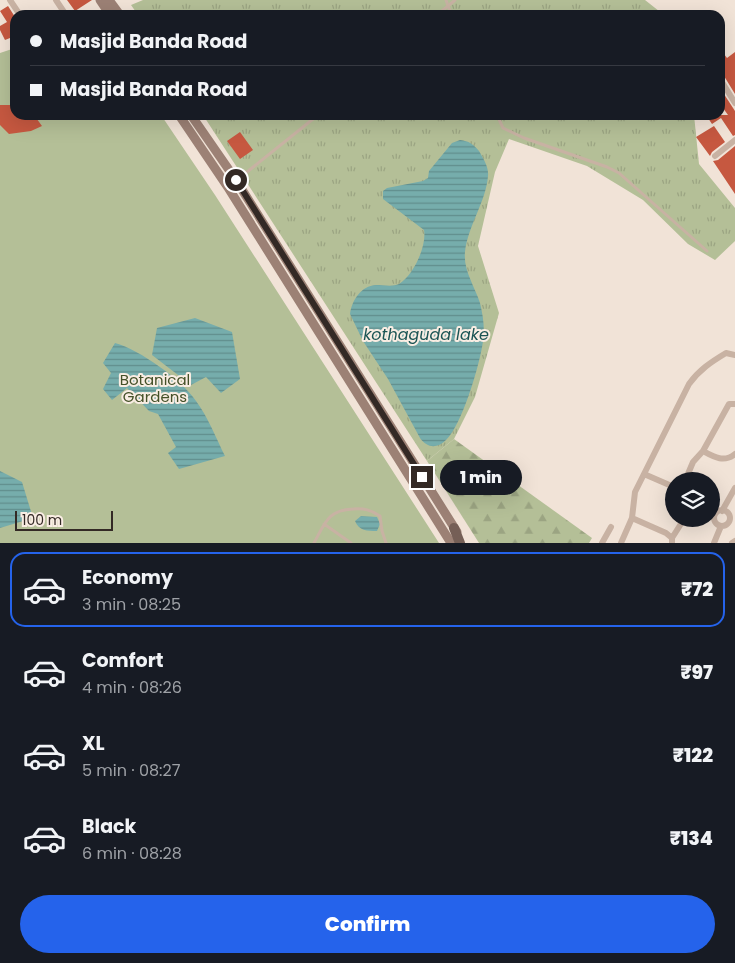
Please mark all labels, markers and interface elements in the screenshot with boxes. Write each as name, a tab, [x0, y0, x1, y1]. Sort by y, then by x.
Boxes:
text: Masjid Banda Road	[60, 28, 247, 55]
text: Masjid Banda Road	[60, 76, 247, 103]
route start	[225, 169, 247, 191]
water label: kothaguda lake	[363, 323, 489, 346]
park label: Botanical Gardens	[120, 369, 190, 407]
callout: 1 min	[440, 460, 522, 494]
route end	[411, 466, 433, 488]
text: 1 min	[460, 466, 502, 489]
map controls	[665, 472, 720, 527]
button: layers	[665, 472, 720, 527]
scale bar	[15, 508, 112, 531]
text: 100 m	[22, 510, 62, 530]
text: Economy	[82, 564, 173, 591]
icon: car	[22, 567, 67, 612]
text: ₹72	[681, 576, 713, 603]
text: 3 min · 08:25	[82, 593, 181, 616]
text: Comfort	[82, 647, 164, 674]
icon: car	[22, 650, 67, 695]
text: ₹97	[680, 659, 713, 686]
text: 4 min · 08:26	[82, 676, 182, 699]
text: XL	[82, 730, 105, 757]
icon: car	[22, 733, 67, 778]
text: ₹122	[673, 742, 713, 769]
text: 5 min · 08:27	[82, 759, 180, 782]
text: Black	[82, 813, 136, 840]
icon: car	[22, 816, 67, 861]
text: ₹134	[670, 825, 713, 852]
text: 6 min · 08:28	[82, 842, 182, 865]
button: Confirm	[20, 895, 715, 953]

